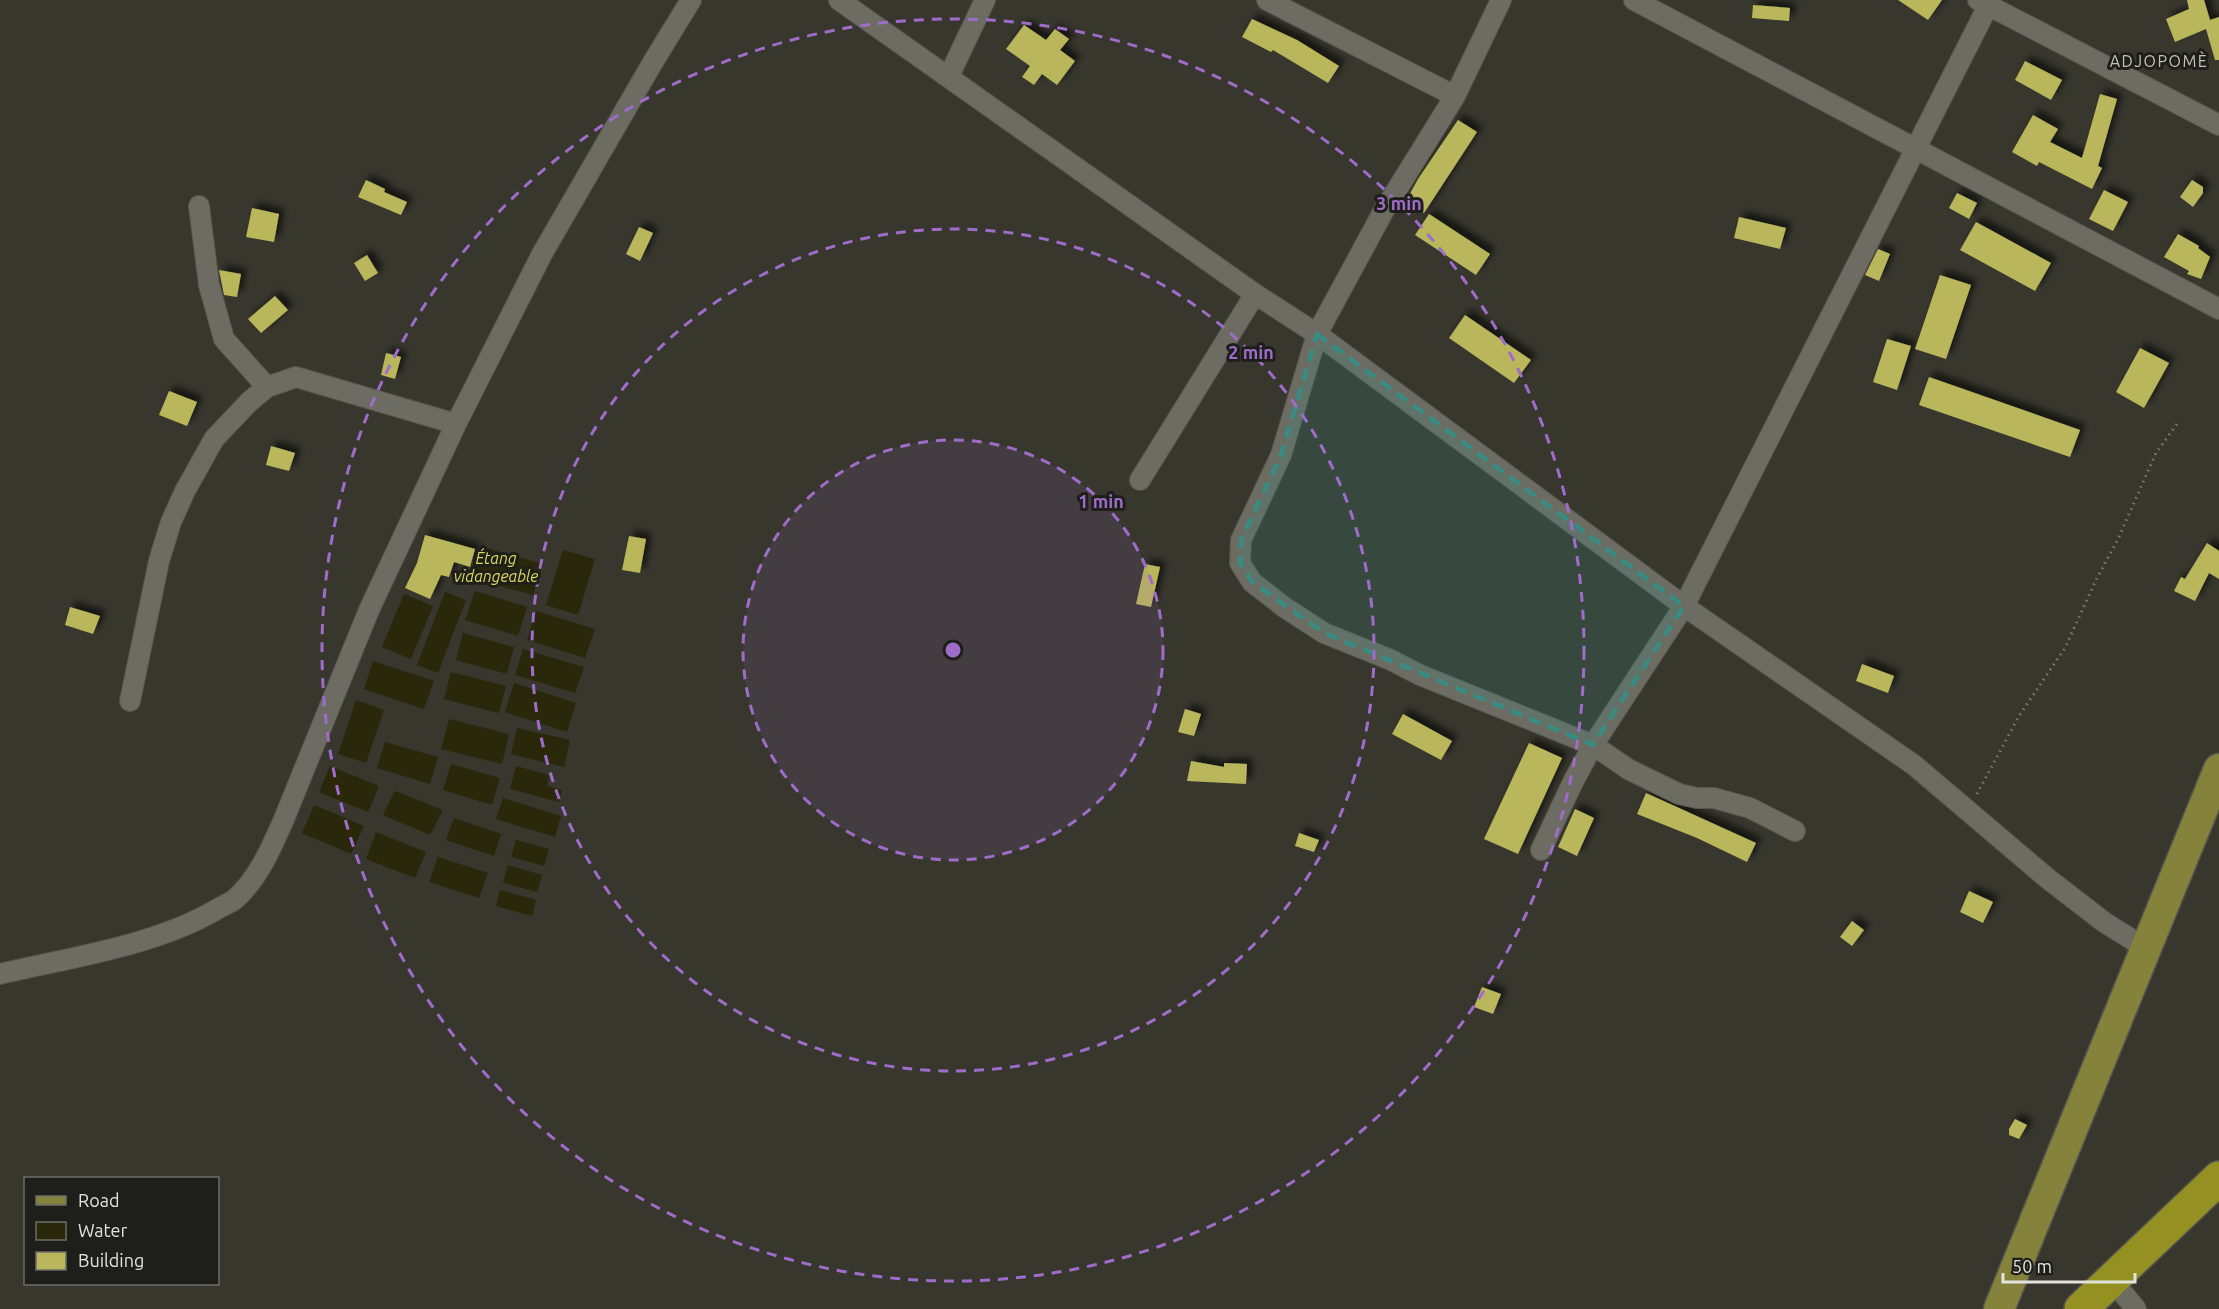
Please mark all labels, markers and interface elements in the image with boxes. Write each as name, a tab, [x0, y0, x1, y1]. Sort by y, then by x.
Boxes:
district label: ADJOPOMÈ	[2110, 50, 2208, 70]
text: 3 min	[1376, 193, 1422, 213]
text: 2 min	[1228, 342, 1274, 362]
text: 1 min	[1078, 491, 1124, 511]
water label: Étang vidangeable	[454, 547, 538, 585]
centre of rings	[943, 640, 963, 660]
legend	[24, 1177, 219, 1285]
text: Road	[78, 1190, 120, 1210]
text: Water	[78, 1220, 128, 1240]
scale bar	[2003, 1246, 2135, 1284]
text: Building	[78, 1250, 144, 1270]
text: 50 m	[2012, 1256, 2052, 1276]

